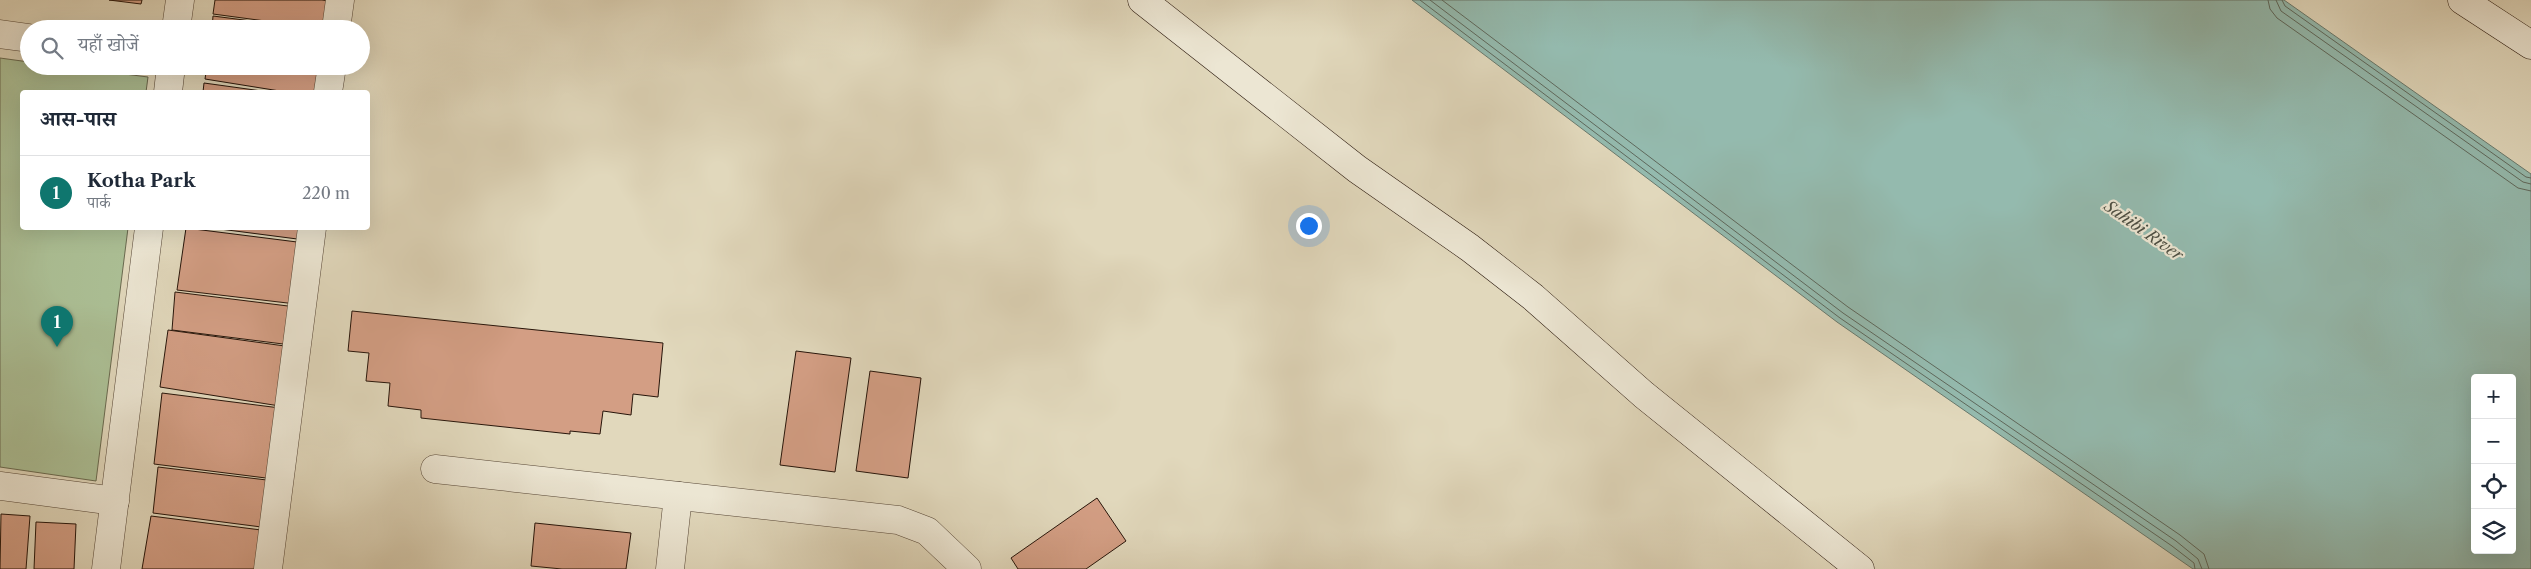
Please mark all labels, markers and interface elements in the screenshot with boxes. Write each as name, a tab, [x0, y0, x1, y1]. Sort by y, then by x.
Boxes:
search box	[20, 20, 370, 75]
text: यहाँ खोजें	[78, 33, 139, 56]
icon: search	[38, 34, 66, 62]
text: आस-पास	[40, 106, 116, 131]
text: Kotha Park	[87, 169, 195, 192]
text: 1	[52, 183, 60, 203]
text: 220 m	[302, 183, 350, 203]
text: पार्क	[87, 192, 111, 212]
water label: Sahibi River	[2100, 195, 2189, 265]
your location	[1296, 213, 1322, 239]
pin: 1	[41, 306, 73, 347]
map controls	[2471, 374, 2516, 554]
button: +	[2471, 374, 2516, 419]
button: −	[2471, 419, 2516, 464]
button: locate	[2471, 464, 2516, 509]
button: layers	[2471, 509, 2516, 554]

